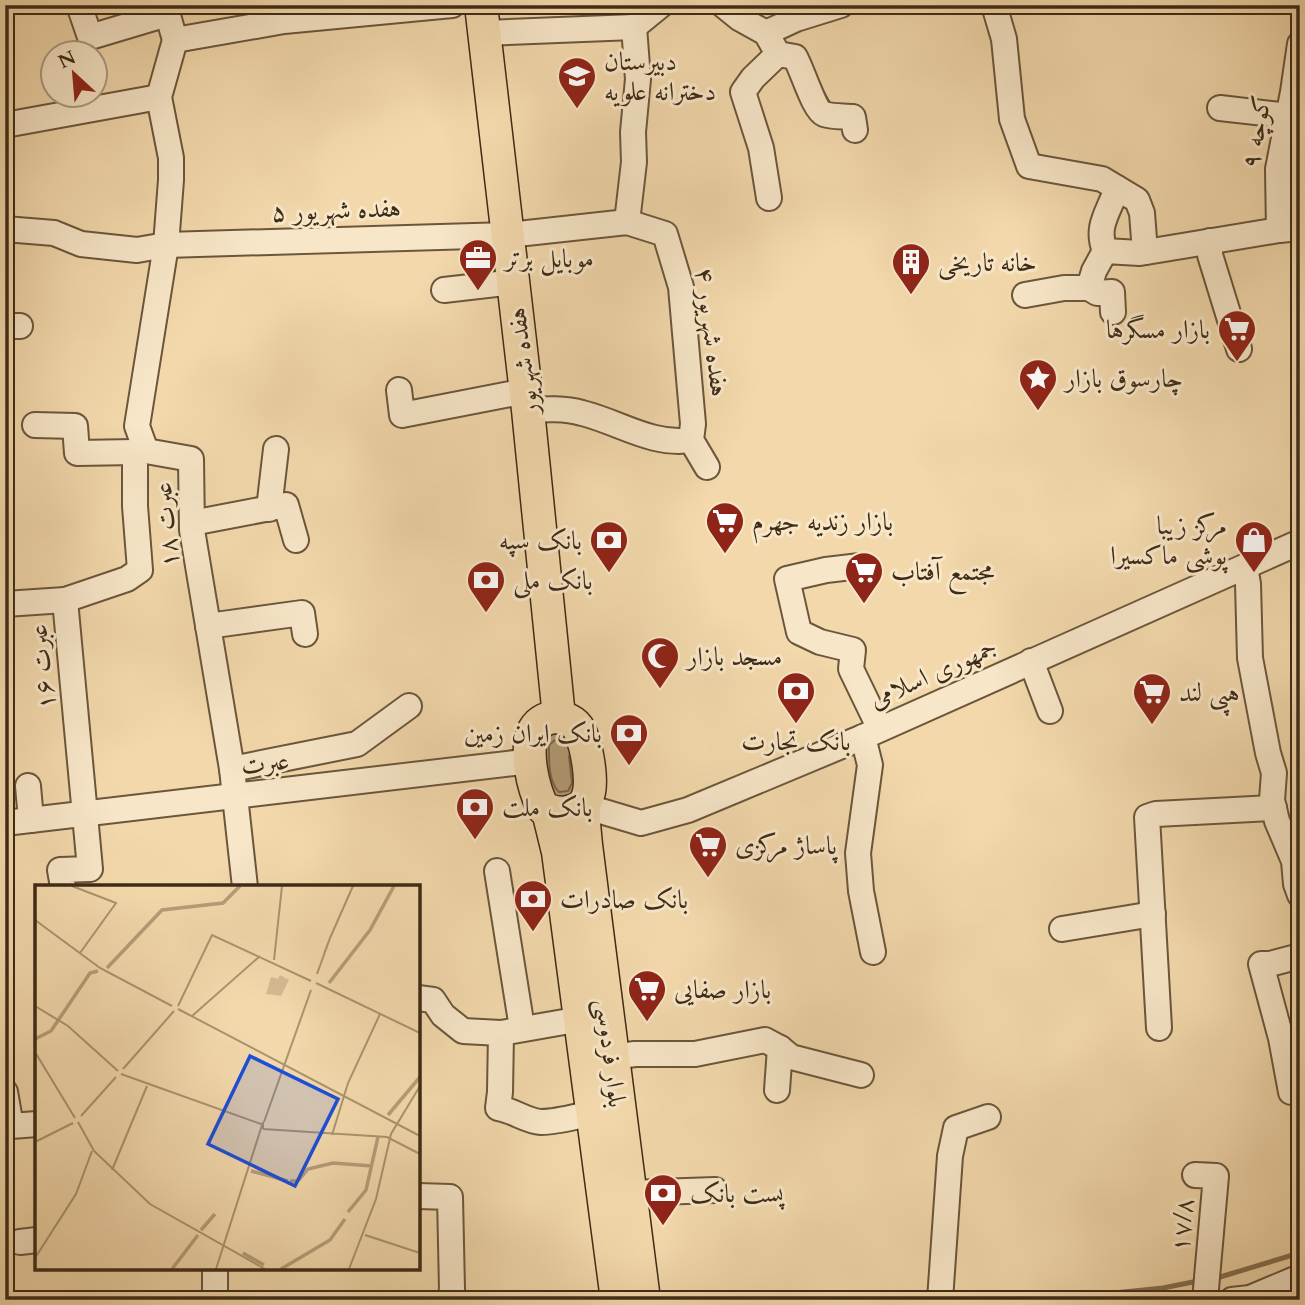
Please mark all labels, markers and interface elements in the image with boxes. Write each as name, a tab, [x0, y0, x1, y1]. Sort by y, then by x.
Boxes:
north arrow	[38, 38, 108, 108]
text: N	[54, 44, 81, 75]
place label: دبیرستان دخترانه علویه	[604, 44, 716, 109]
school or university icon: دبیرستان دخترانه علویه	[556, 55, 598, 110]
street label: کوچه ۹	[1232, 93, 1280, 171]
street label: هفده شهریور ۵	[270, 190, 402, 230]
office icon: موبایل برتر	[457, 237, 499, 292]
place label: موبایل برتر	[502, 241, 594, 276]
building icon: خانه تاریخی	[890, 241, 932, 296]
place label: خانه تاریخی	[938, 245, 1037, 280]
street label: هفده شهریور ۴	[687, 265, 737, 399]
street label: هفده شهریور	[499, 305, 547, 420]
supermarket icon: بازار مسگرها	[1216, 308, 1258, 363]
place label: بازار مسگرها	[1106, 312, 1210, 347]
place icon: چارسوق بازار	[1017, 357, 1059, 412]
place label: چارسوق بازار	[1062, 361, 1183, 396]
street label: عبرت ۱۸	[145, 481, 187, 569]
supermarket icon: بازار زندیه جهرم	[704, 500, 746, 555]
place label: بازار زندیه جهرم	[752, 504, 893, 544]
place label: مرکز زیبا پوشی ماکسیرا	[1110, 508, 1228, 574]
bank icon: بانک سپه	[588, 519, 630, 574]
shop icon: مرکز زیبا پوشی ماکسیرا	[1233, 519, 1275, 574]
place label: بانک سپه	[499, 523, 582, 558]
supermarket icon: مجتمع آفتاب	[843, 550, 885, 605]
place label: مجتمع آفتاب	[891, 554, 995, 595]
bank icon: بانک ملی	[465, 559, 507, 614]
place label: بانک ملی	[513, 563, 593, 599]
street label: عبرت ۱۶	[20, 622, 64, 712]
street label: جمهوری اسلامی	[864, 629, 1002, 717]
mosque icon: مسجد بازار	[639, 635, 681, 690]
place label: مسجد بازار	[684, 639, 782, 674]
bank icon: بانک تجارت	[775, 670, 817, 725]
supermarket icon: هپی لند	[1131, 671, 1173, 726]
place label: هپی لند	[1179, 675, 1240, 717]
bank icon: بانک ایران زمین	[608, 712, 650, 767]
place label: بانک ایران زمین	[464, 716, 602, 751]
place label: بانک تجارت	[741, 724, 851, 759]
street label: عبرت	[239, 743, 291, 783]
bank icon: بانک ملت	[454, 786, 496, 841]
place label: بانک ملت	[502, 790, 592, 825]
supermarket icon: پاساژ مرکزی	[687, 824, 729, 879]
place label: پاساژ مرکزی	[735, 828, 838, 864]
bank icon: بانک صادرات	[512, 878, 554, 933]
place label: بانک صادرات	[560, 882, 688, 917]
inset map	[35, 885, 420, 1270]
supermarket icon: بازار صفایی	[626, 968, 668, 1023]
place label: بازار صفایی	[674, 972, 771, 1007]
street label: بلوار فردوسی	[586, 997, 635, 1110]
bank icon: پست بانک	[642, 1172, 684, 1227]
place label: پست بانک	[690, 1176, 785, 1211]
street label: ۱۷/۸	[1162, 1197, 1202, 1253]

